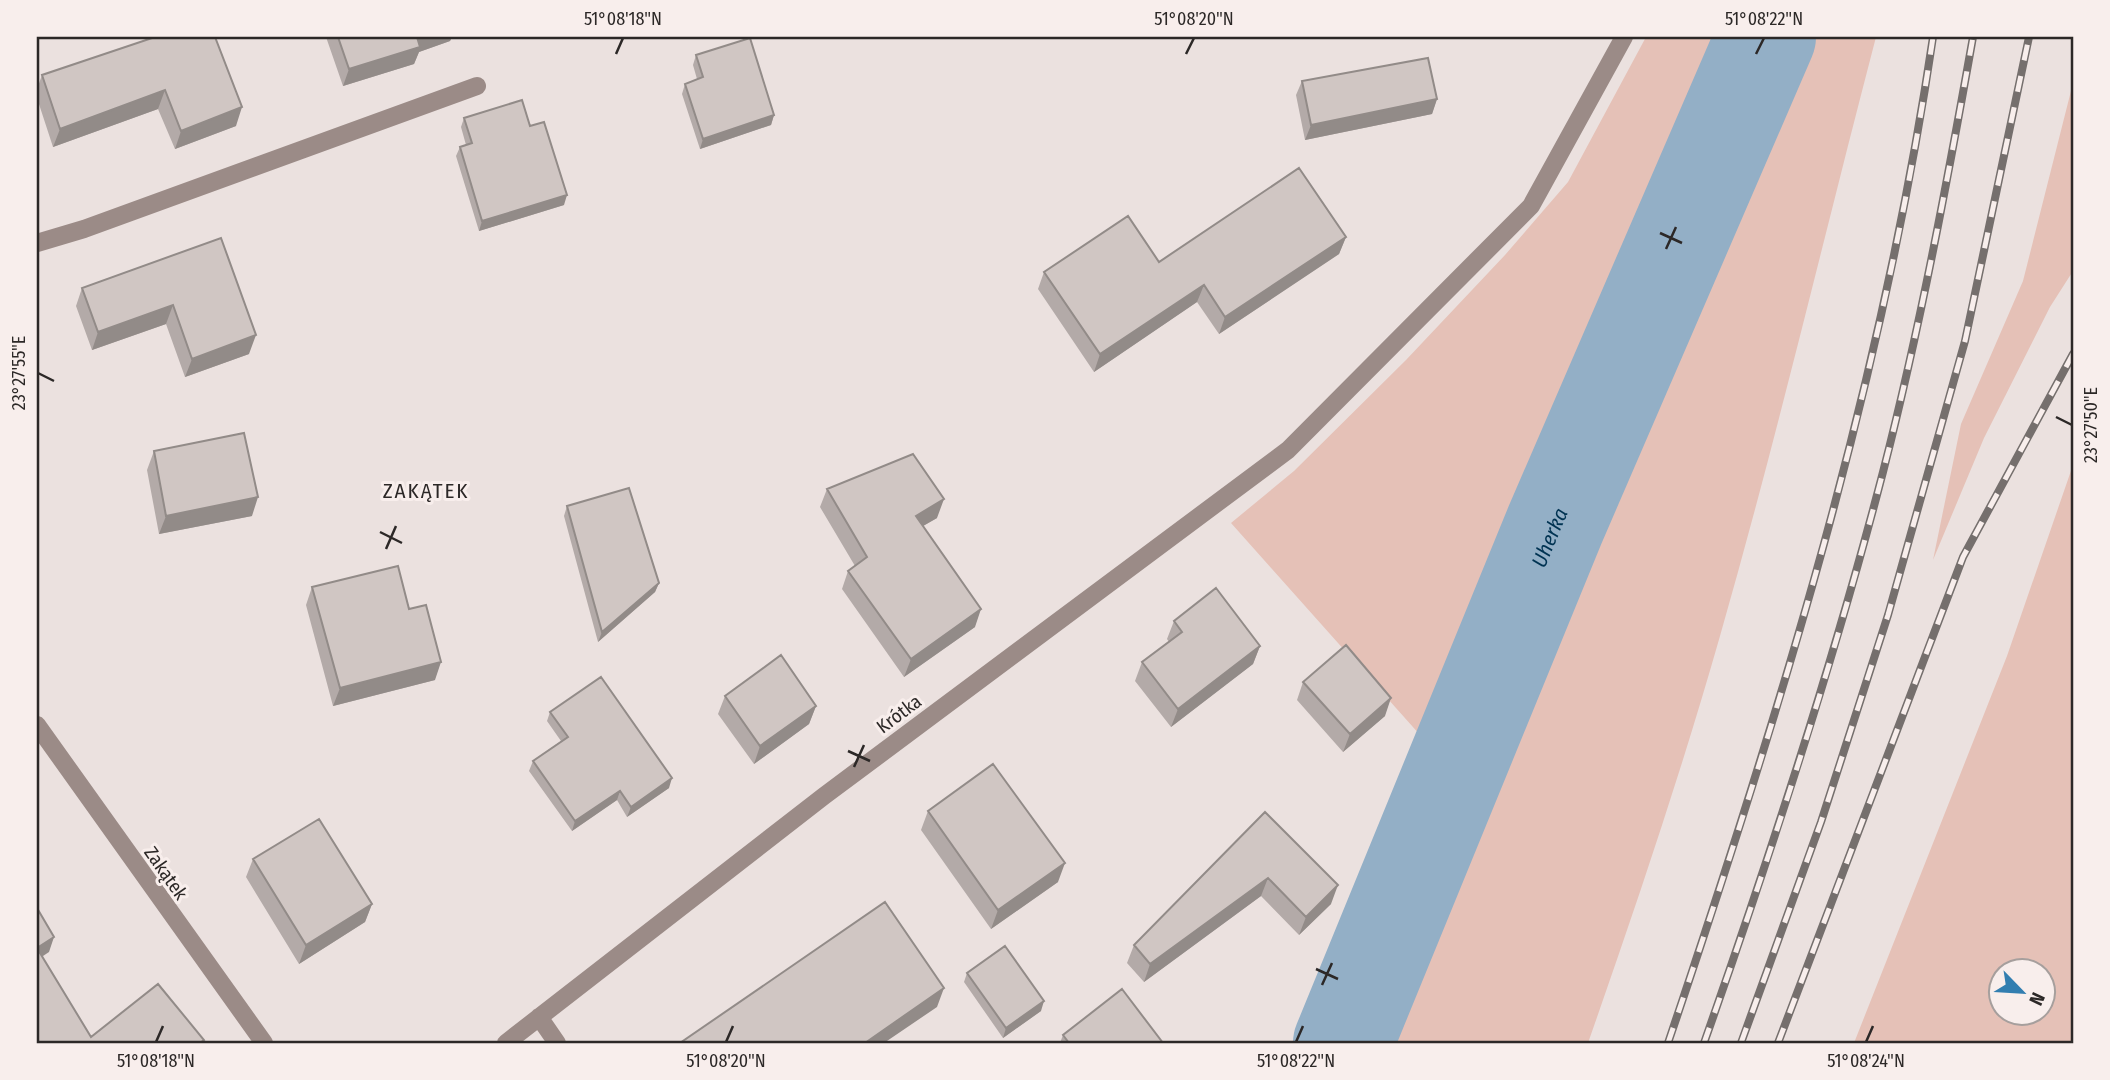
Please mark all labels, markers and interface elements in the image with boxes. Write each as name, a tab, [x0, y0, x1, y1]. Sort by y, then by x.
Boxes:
text: 51°08'18"N	[584, 8, 662, 30]
text: 51°08'20"N	[1154, 8, 1234, 30]
text: 51°08'22"N	[1725, 8, 1803, 30]
text: 23°27'55"E	[8, 336, 30, 410]
text: 23°27'50"E	[2080, 387, 2102, 463]
district label: ZAKĄTEK	[383, 478, 469, 504]
water label: Uherka	[1526, 504, 1574, 571]
street label: Krótka	[872, 690, 926, 738]
street label: Zakątek	[139, 842, 193, 904]
north arrow	[1988, 958, 2058, 1028]
text: N	[2024, 989, 2050, 1009]
text: 51°08'18"N	[117, 1050, 195, 1072]
text: 51°08'20"N	[686, 1050, 766, 1072]
text: 51°08'22"N	[1257, 1050, 1335, 1072]
text: 51°08'24"N	[1827, 1050, 1905, 1072]

